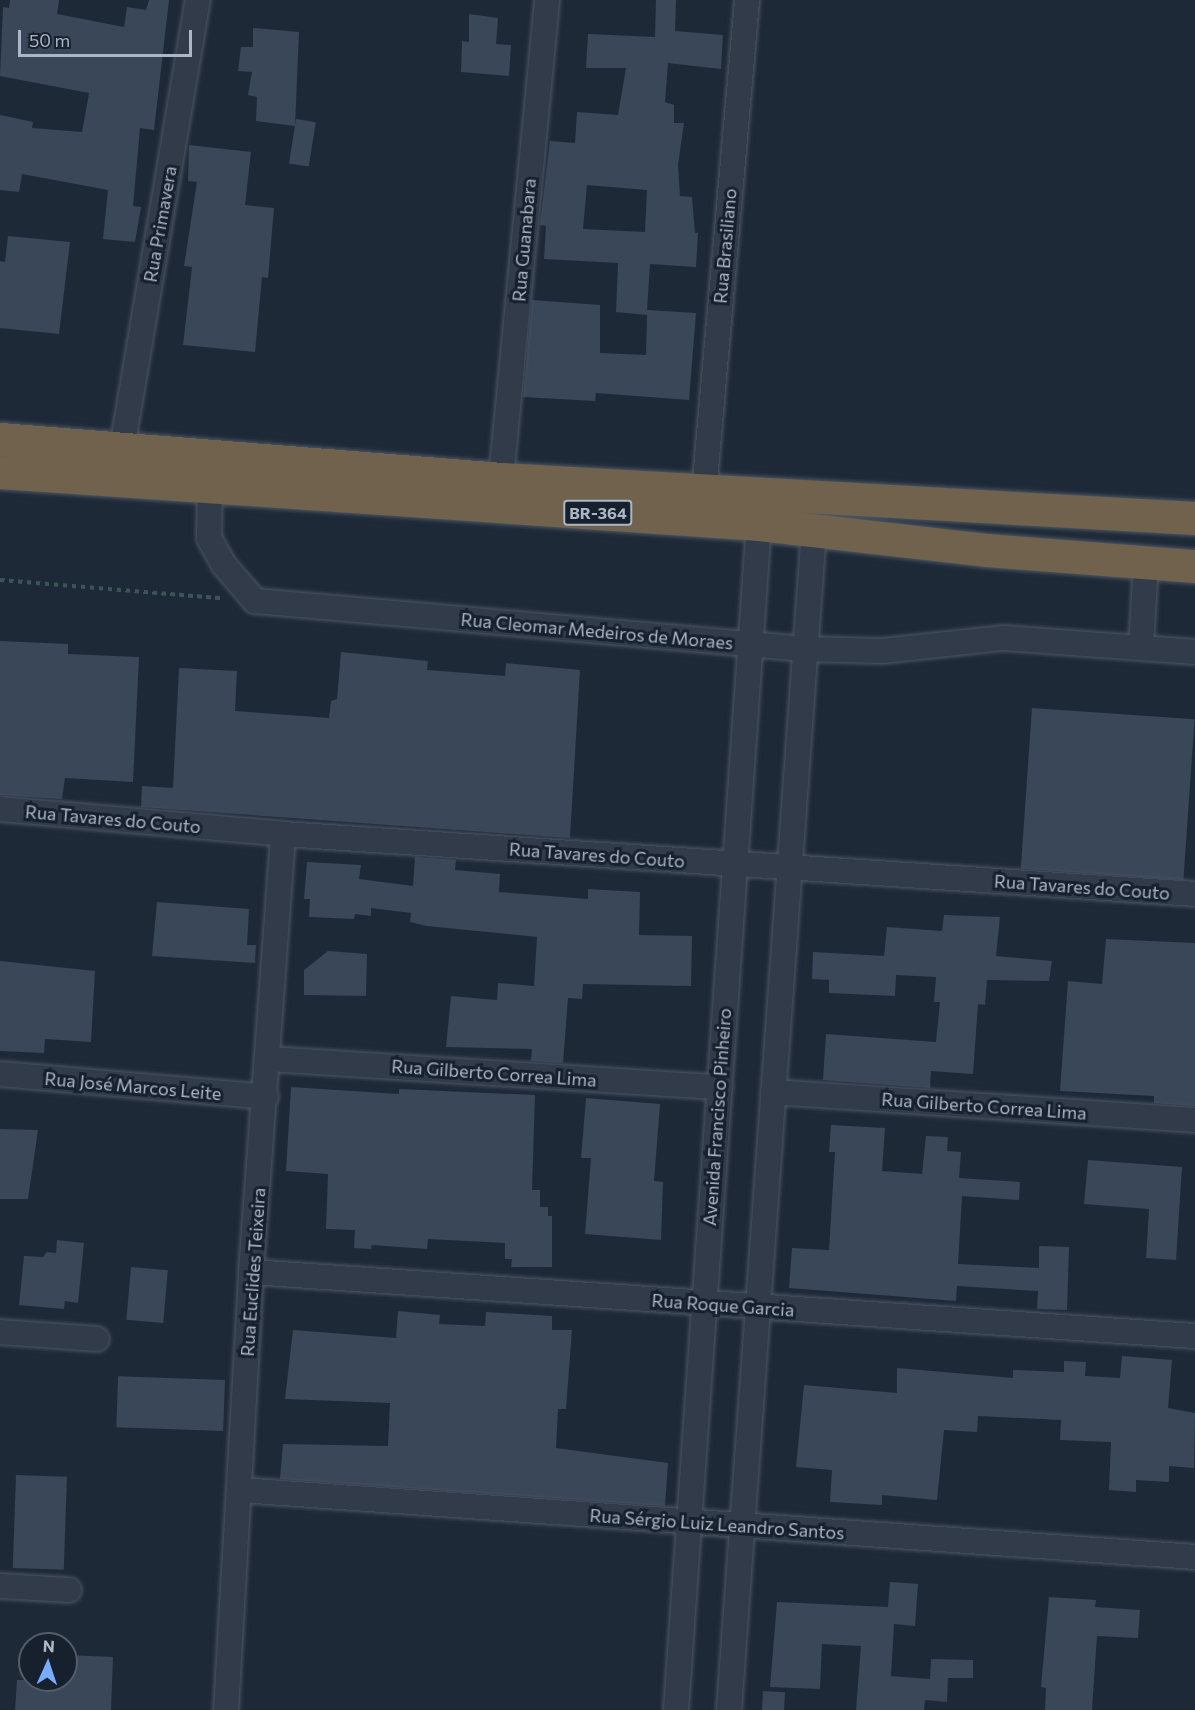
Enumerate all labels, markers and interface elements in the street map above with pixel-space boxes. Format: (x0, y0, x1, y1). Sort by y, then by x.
scale bar (21, 18, 195, 56)
text: 50 m (29, 29, 70, 51)
street label: Rua Primavera (139, 164, 181, 284)
street label: Rua Guanabara (508, 177, 540, 303)
street label: Rua Brasiliano (709, 188, 741, 304)
road number: BR-364 (562, 500, 634, 526)
street label: Rua Cleomar Medeiros de Moraes (460, 608, 734, 654)
street label: Rua Tavares do Couto (24, 801, 202, 837)
street label: Rua Tavares do Couto (508, 838, 686, 872)
street label: Rua Tavares do Couto (993, 870, 1171, 904)
street label: Avenida Francisco Pinheiro (699, 1007, 735, 1227)
street label: Rua Gilberto Correa Lima (391, 1055, 597, 1091)
street label: Rua José Marcos Leite (44, 1068, 222, 1104)
street label: Rua Gilberto Correa Lima (881, 1088, 1087, 1124)
street label: Rua Euclides Teixeira (236, 1187, 270, 1357)
street label: Rua Roque Garcia (651, 1289, 795, 1321)
street label: Rua Sérgio Luiz Leandro Santos (589, 1504, 845, 1544)
north arrow (18, 1632, 78, 1692)
text: N (42, 1636, 55, 1655)

